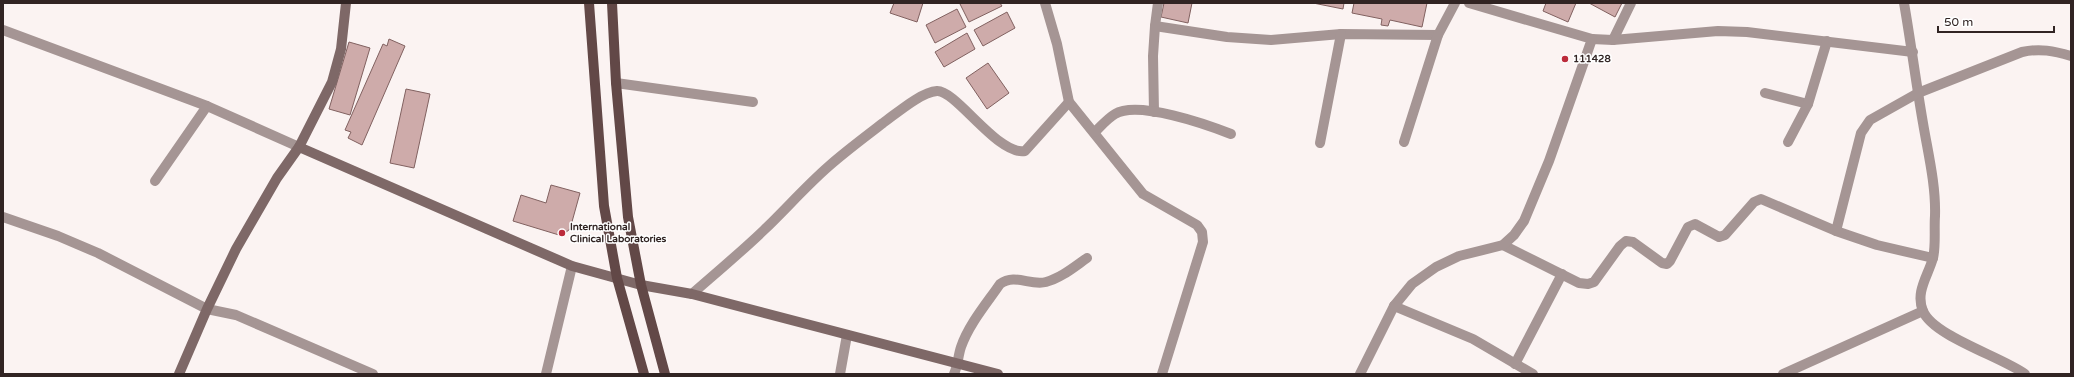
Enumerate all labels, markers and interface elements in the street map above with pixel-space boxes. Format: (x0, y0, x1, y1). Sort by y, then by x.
scale bar (1938, 8, 2054, 34)
text: 50 m (1944, 15, 1973, 29)
place label: 111428 (1573, 53, 1611, 65)
marker: 111428 (1560, 54, 1570, 64)
place label: International Clinical Laboratories (570, 221, 666, 245)
marker: International Clinical Laboratories (557, 228, 567, 238)

